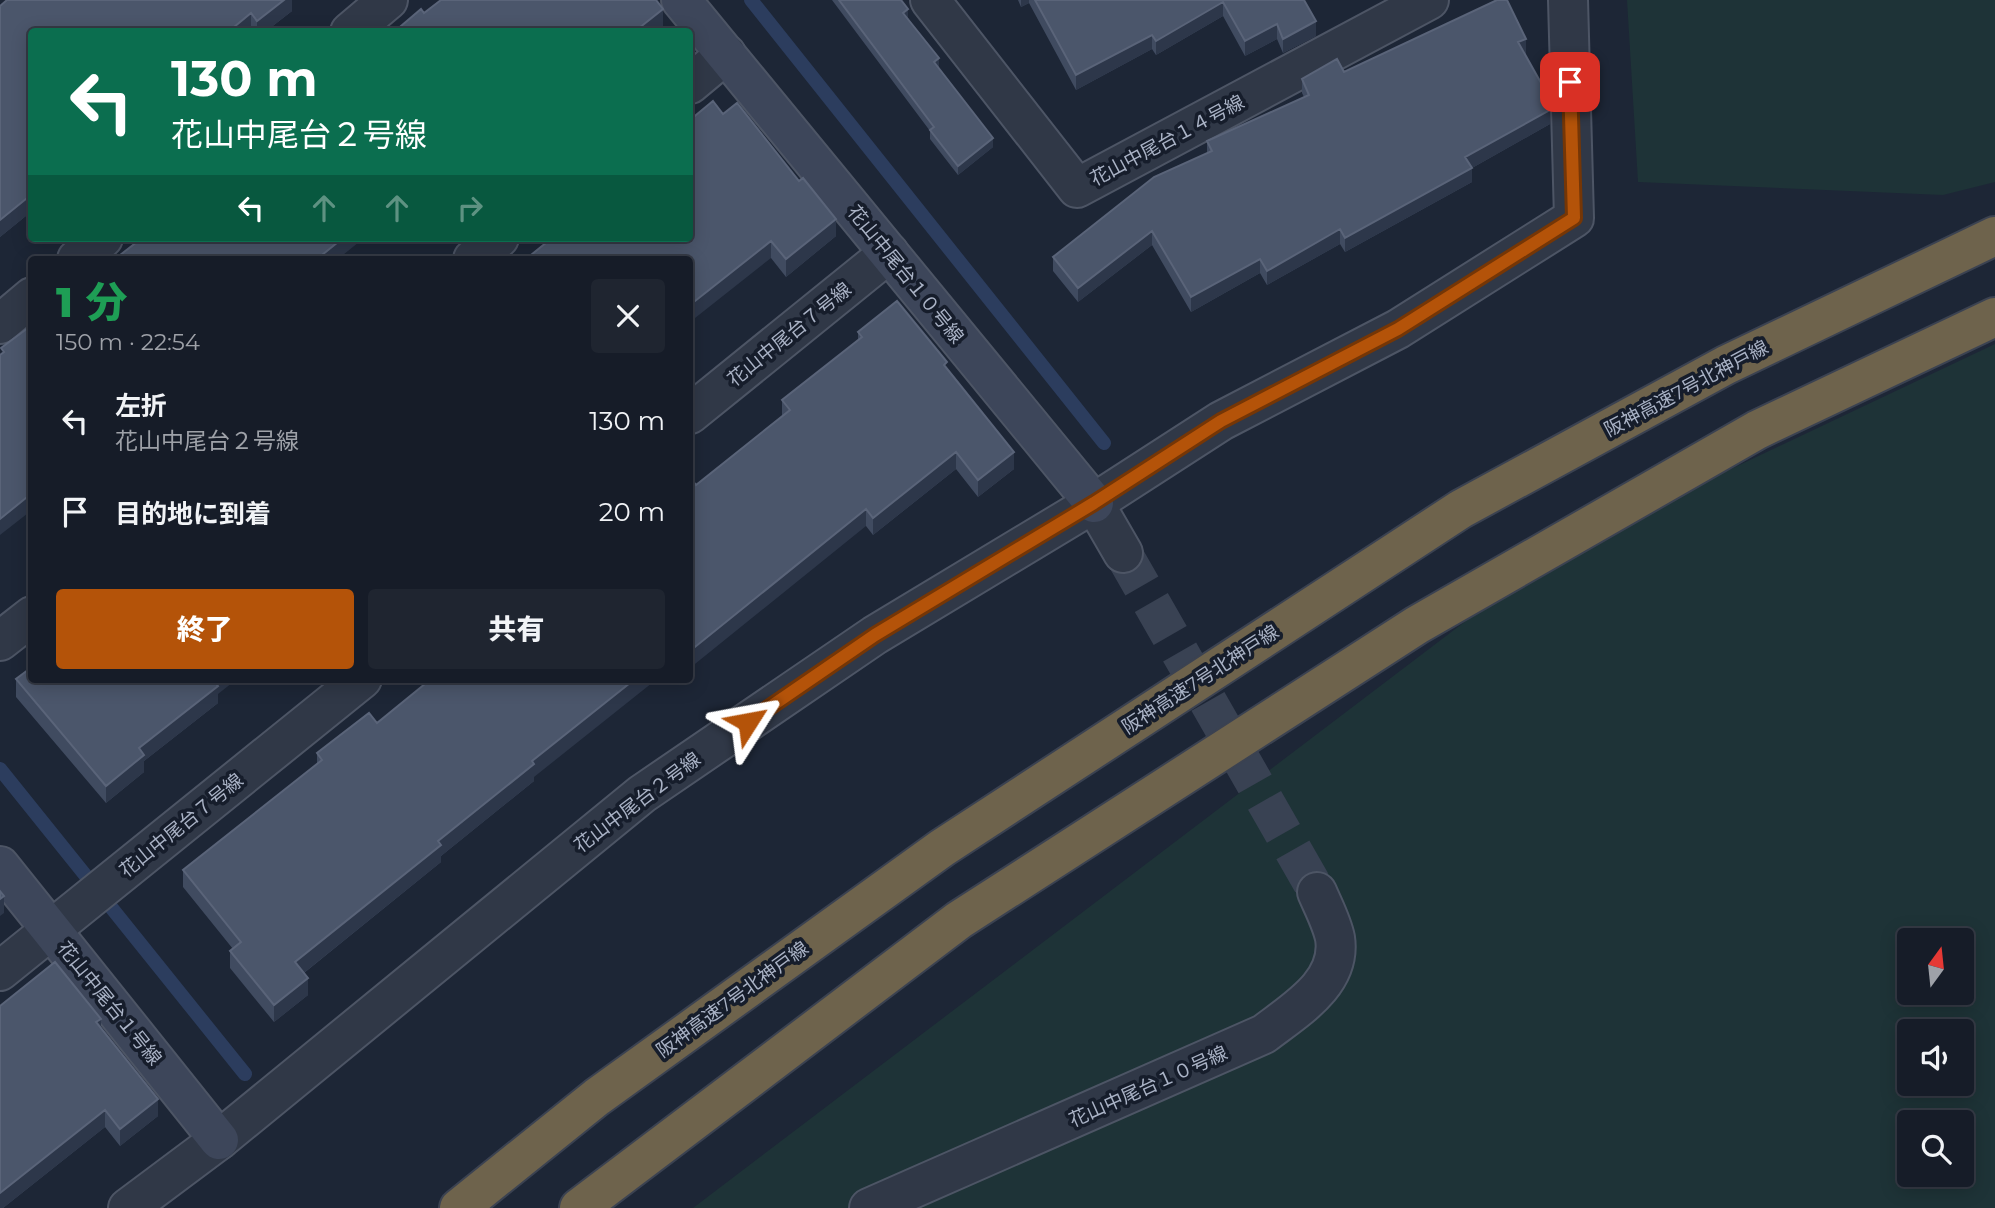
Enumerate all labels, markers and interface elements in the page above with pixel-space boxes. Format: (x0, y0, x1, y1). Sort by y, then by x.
text: 130 m (171, 49, 318, 108)
pin (1540, 52, 1600, 112)
icon: left (56, 56, 147, 147)
icon: arrive (1551, 63, 1589, 101)
street label: 花山中尾台１４号線 (1086, 90, 1248, 191)
text: 花山中尾台２号線 (171, 115, 427, 154)
icon: left (232, 189, 270, 227)
icon: ahead (305, 189, 343, 227)
icon: ahead (378, 189, 416, 227)
icon: right (451, 189, 489, 227)
street label: 花山中尾台１０号線 (843, 201, 968, 348)
text: 1 分 (56, 276, 127, 328)
street label: 花山中尾台７号線 (723, 278, 856, 391)
button: close (591, 279, 665, 353)
text: 150 m · 22:54 (56, 328, 200, 356)
street label: 阪神高速7号北神戸線 (1600, 336, 1772, 441)
text: 左折 (115, 390, 167, 422)
icon: left (56, 402, 94, 440)
text: 130 m (589, 405, 665, 437)
text: 花山中尾台２号線 (115, 427, 299, 455)
icon: arrive (56, 493, 94, 531)
text: 20 m (599, 496, 665, 528)
text: 目的地に到着 (115, 498, 271, 530)
button: 終了 (56, 589, 354, 669)
button: 共有 (368, 589, 665, 669)
street label: 阪神高速7号北神戸線 (1118, 620, 1283, 739)
position arrow (711, 685, 785, 759)
street label: 花山中尾台２号線 (570, 747, 705, 857)
street label: 花山中尾台７号線 (115, 769, 248, 882)
north arrow (1897, 928, 1974, 1004)
map controls (1897, 928, 1974, 1187)
street label: 花山中尾台１号線 (53, 937, 166, 1070)
street label: 阪神高速7号北神戸線 (652, 937, 813, 1062)
button: sound (1897, 1019, 1974, 1096)
street label: 花山中尾台１０号線 (1065, 1041, 1231, 1132)
button: search (1897, 1110, 1974, 1187)

